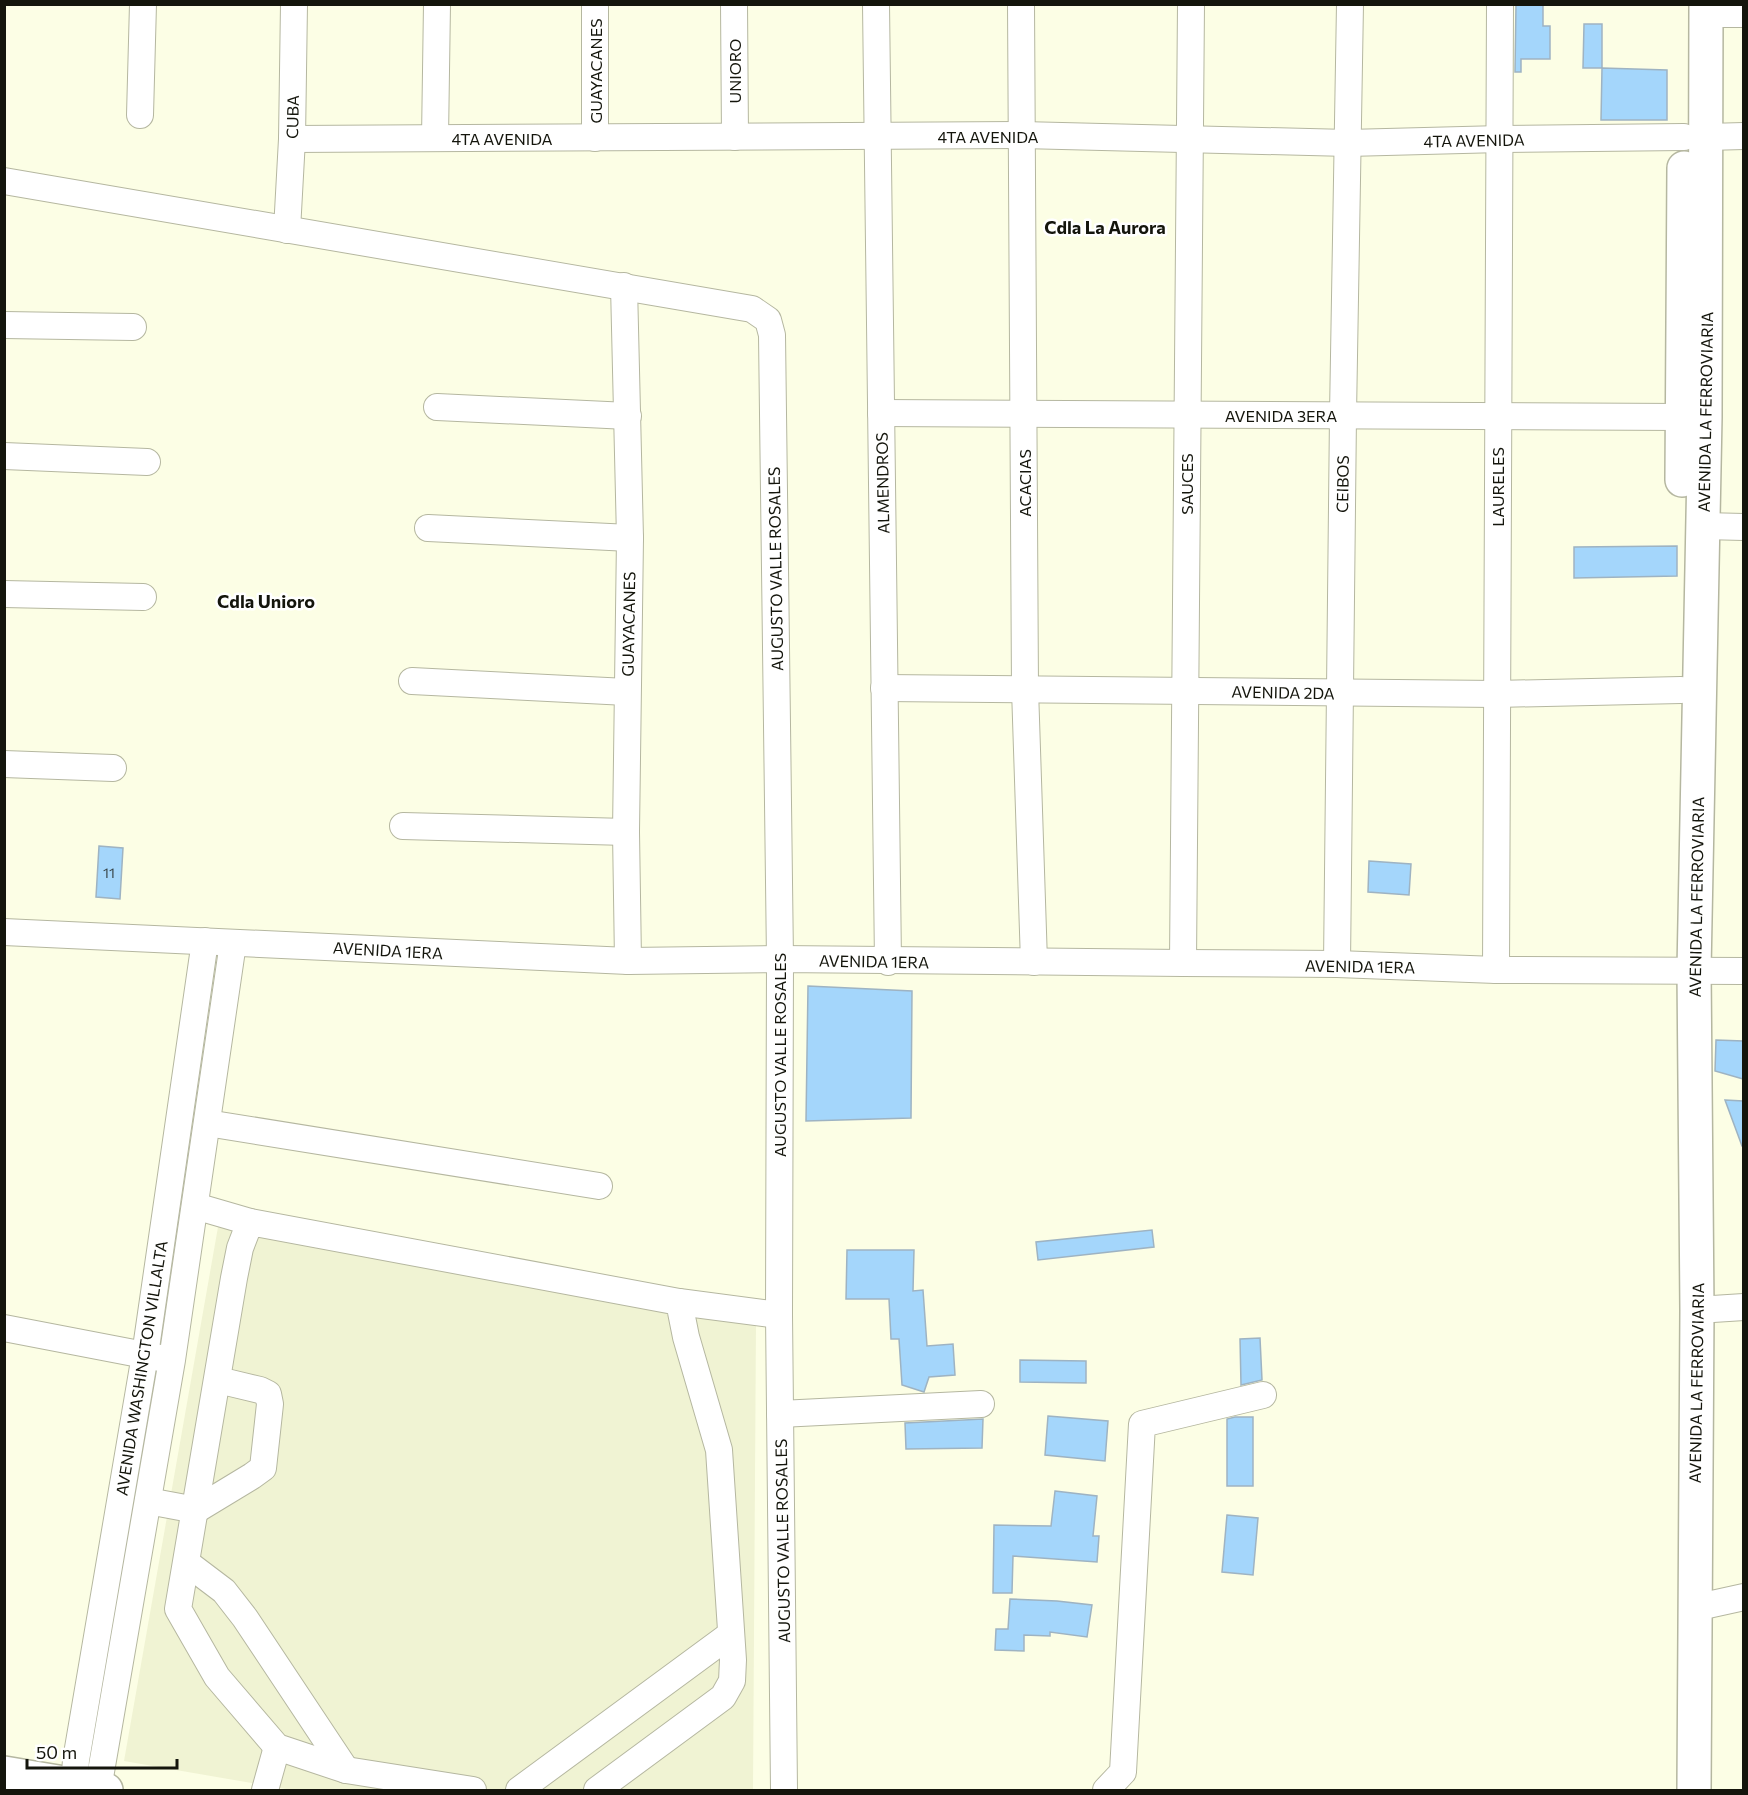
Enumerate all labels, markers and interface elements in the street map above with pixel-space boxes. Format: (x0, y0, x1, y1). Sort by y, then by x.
street label: GUAYACANES (586, 18, 605, 124)
street label: UNIORO (725, 39, 744, 103)
street label: CUBA (282, 95, 302, 139)
street label: 4TA AVENIDA (937, 127, 1039, 146)
street label: 4TA AVENIDA (451, 129, 553, 148)
street label: 4TA AVENIDA (1423, 130, 1525, 150)
district label: Cdla La Aurora (1044, 216, 1166, 238)
street label: AVENIDA LA FERROVIARIA (1694, 311, 1716, 513)
street label: AVENIDA 3ERA (1225, 406, 1337, 425)
street label: ALMENDROS (872, 432, 892, 534)
street label: LAURELES (1488, 447, 1507, 527)
street label: ACACIAS (1015, 449, 1034, 517)
street label: SAUCES (1177, 453, 1196, 515)
street label: CEIBOS (1332, 455, 1352, 513)
street label: AUGUSTO VALLE ROSALES (764, 467, 786, 671)
street label: GUAYACANES (618, 571, 638, 677)
district label: Cdla Unioro (217, 590, 315, 612)
street label: AVENIDA 2DA (1231, 682, 1335, 702)
street label: AVENIDA LA FERROVIARIA (1685, 796, 1707, 998)
house number: 11 (103, 864, 115, 881)
street label: AVENIDA 1ERA (332, 938, 444, 962)
street label: AVENIDA 1ERA (819, 951, 929, 971)
street label: AUGUSTO VALLE ROSALES (770, 953, 789, 1157)
street label: AVENIDA 1ERA (1305, 956, 1415, 976)
street label: AVENIDA WASHINGTON VILLALTA (111, 1239, 171, 1497)
street label: AVENIDA LA FERROVIARIA (1685, 1282, 1707, 1484)
street label: AUGUSTO VALLE ROSALES (771, 1439, 793, 1643)
scale bar (27, 1732, 177, 1770)
text: 50 m (36, 1741, 77, 1763)

